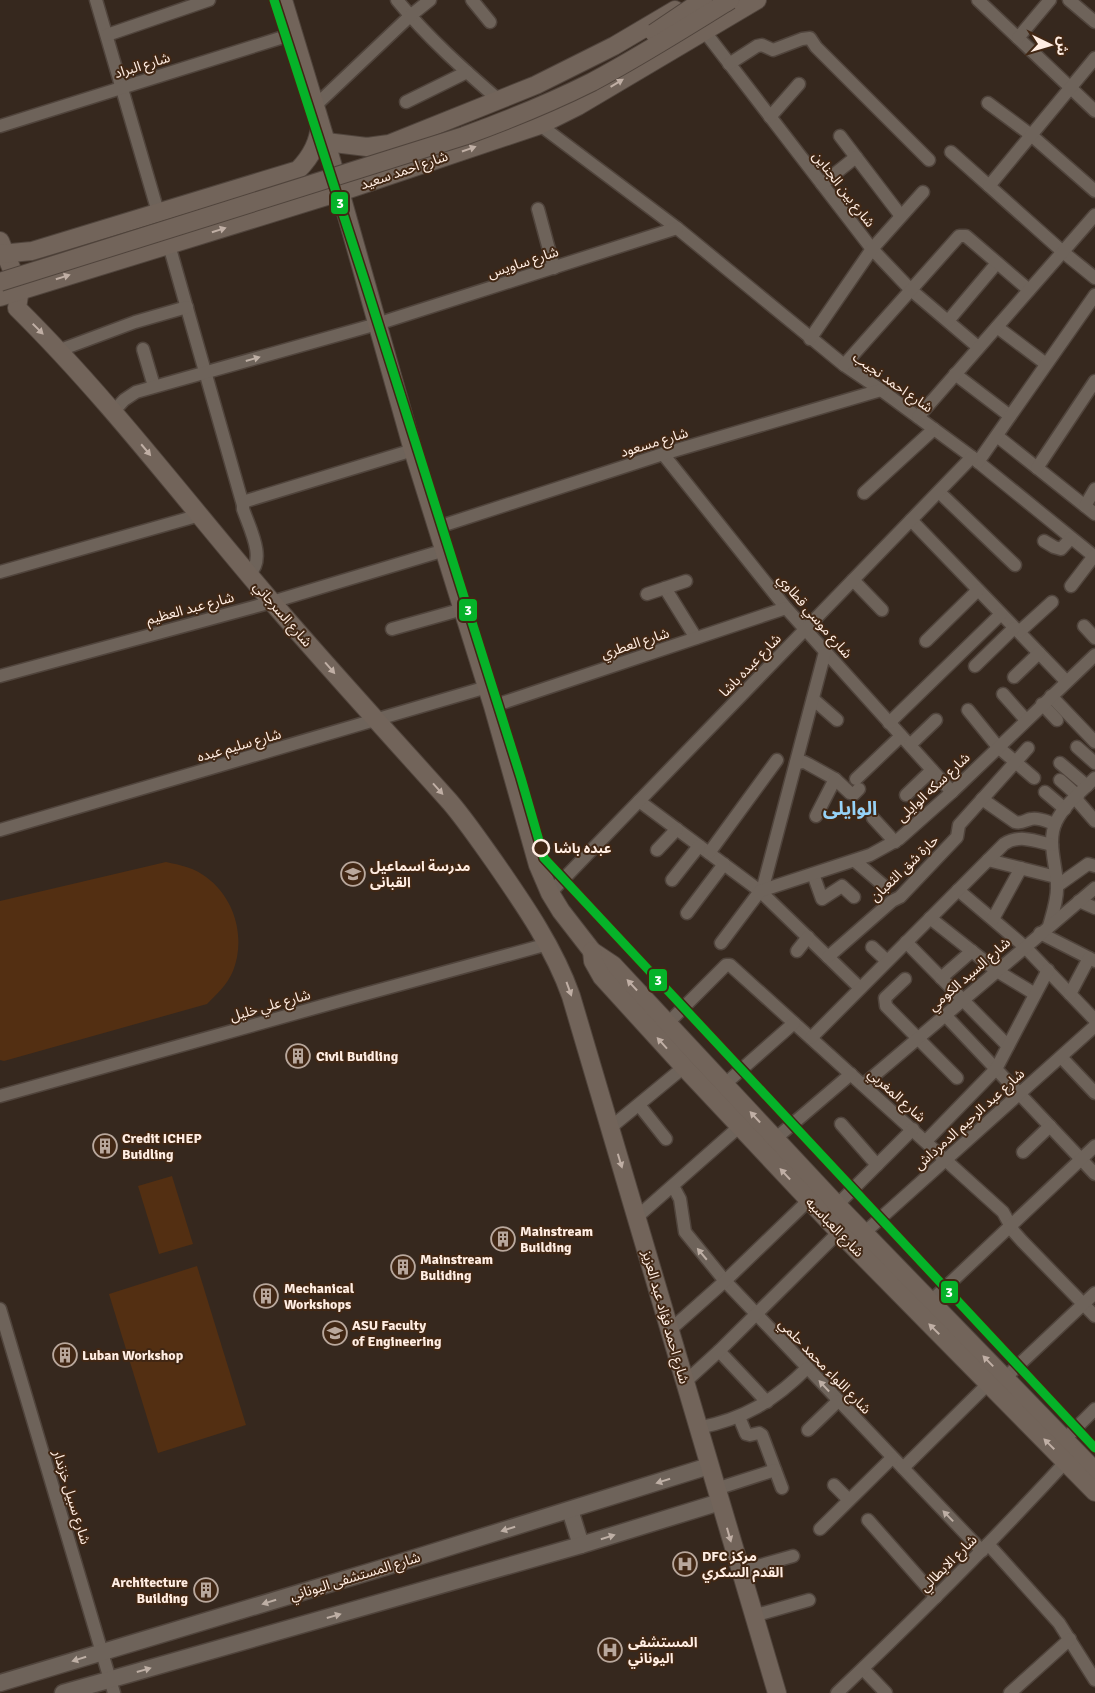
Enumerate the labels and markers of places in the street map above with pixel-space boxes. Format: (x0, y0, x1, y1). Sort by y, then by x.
marker: عبده باشا (532, 839, 550, 857)
place label: عبده باشا (554, 840, 612, 857)
place label: مدرسة اسماعيل القبانى (370, 858, 471, 891)
school or university icon: مدرسة اسماعيل القبانى (340, 861, 366, 887)
building icon: Civil Buidling (285, 1043, 311, 1069)
place label: Civil Buidling (316, 1048, 399, 1065)
place label: Credit ICHEP Buidling (122, 1130, 202, 1163)
building icon: Credit ICHEP Buidling (92, 1133, 118, 1159)
place label: Mainstream Building (520, 1223, 593, 1256)
building icon: Mainstream Building (490, 1226, 516, 1252)
place label: Mainstream Buliding (420, 1251, 493, 1284)
building icon: Mainstream Buliding (390, 1254, 416, 1280)
place label: Mechanical Workshops (284, 1280, 355, 1313)
building icon: Mechanical Workshops (253, 1283, 279, 1309)
place label: ASU Faculty of Engineering (352, 1317, 442, 1350)
school or university icon: ASU Faculty of Engineering (322, 1320, 348, 1346)
building icon: Luban Workshop (52, 1342, 78, 1368)
place label: Luban Workshop (82, 1347, 184, 1364)
place label: DFC مركز القدم السكري (702, 1548, 783, 1583)
hospital icon: DFC مركز القدم السكري (672, 1551, 698, 1577)
place label: Architecture Building (111, 1574, 188, 1607)
building icon: Architecture Building (193, 1577, 219, 1603)
place label: المستشفى اليوناني (628, 1634, 698, 1669)
hospital icon: المستشفى اليوناني (597, 1637, 623, 1663)

